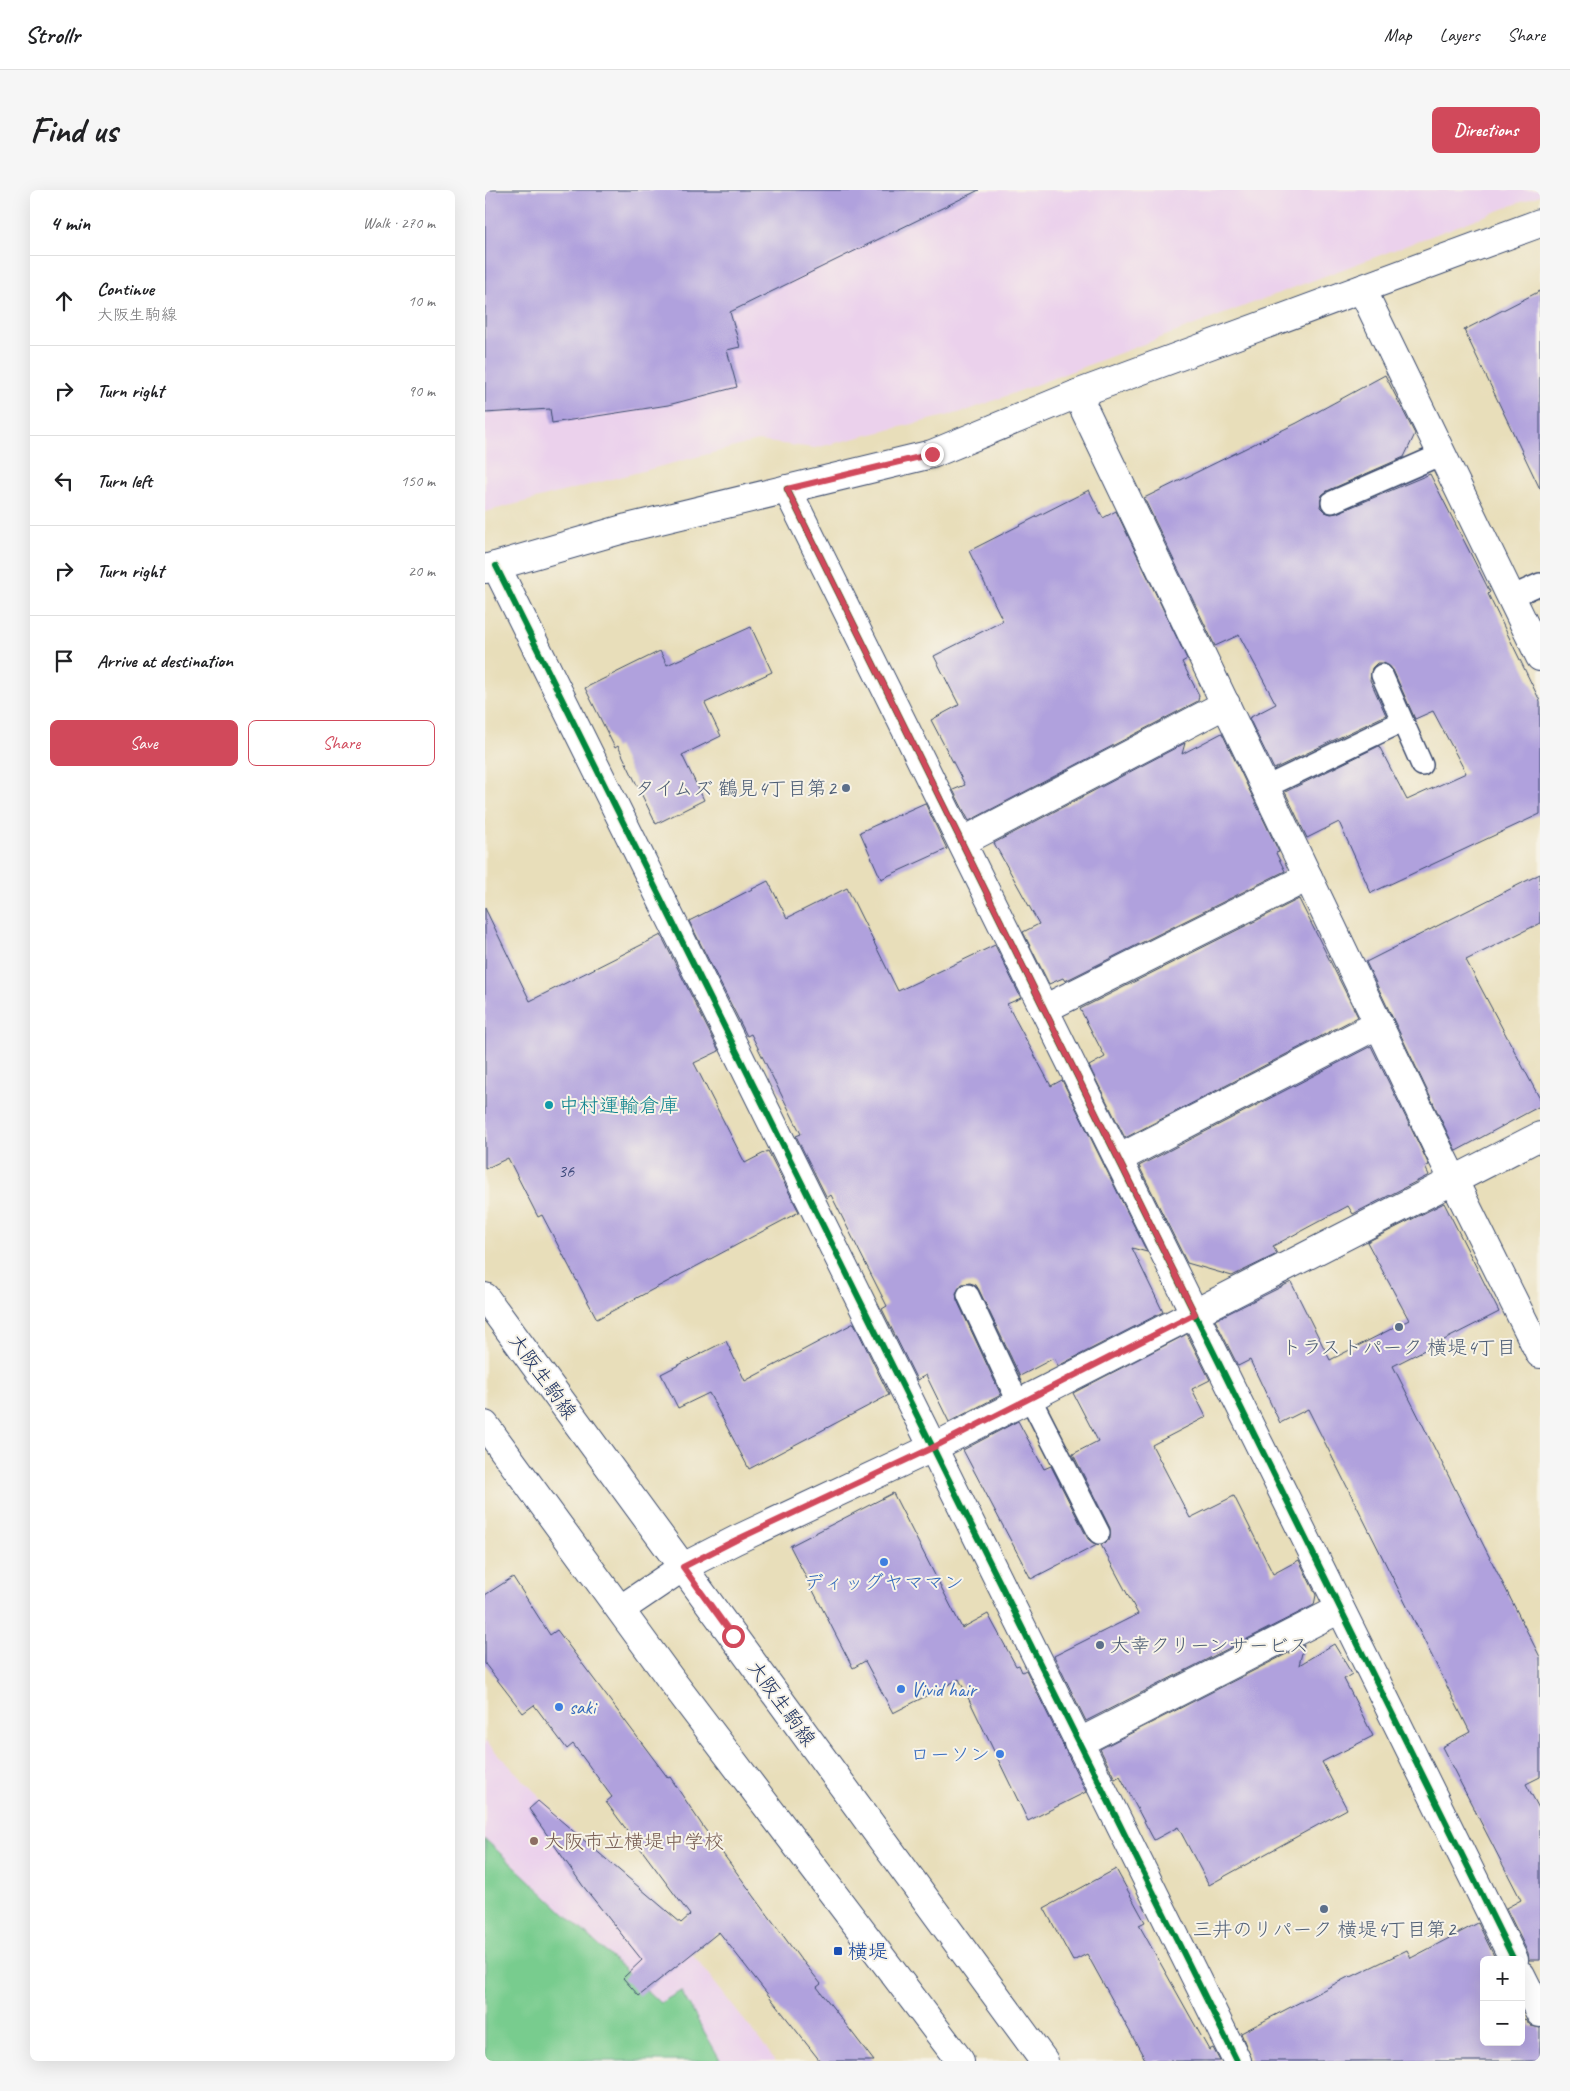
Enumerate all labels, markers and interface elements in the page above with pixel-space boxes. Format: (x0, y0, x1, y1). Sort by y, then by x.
text: Strollr (25, 20, 80, 50)
text: Map (1384, 24, 1412, 46)
text: Layers (1440, 24, 1479, 46)
text: Share (1507, 24, 1545, 46)
button: Directions (1432, 107, 1540, 153)
text: Find us (30, 108, 117, 153)
text: 4 min (50, 210, 90, 236)
text: Walk · 270 m (363, 213, 435, 233)
text: Continue (97, 277, 154, 301)
icon: ahead (50, 287, 78, 315)
text: 10 m (408, 291, 435, 311)
text: 大阪生駒線 (97, 305, 177, 325)
icon: right (50, 377, 78, 405)
text: Turn right (97, 379, 164, 403)
text: 90 m (408, 381, 435, 401)
route end (921, 443, 944, 466)
icon: left (50, 467, 78, 495)
text: Turn left (97, 469, 152, 493)
text: 150 m (401, 471, 435, 491)
icon: right (50, 557, 78, 585)
text: Turn right (97, 559, 164, 583)
text: 20 m (408, 561, 435, 581)
icon: arrive (50, 647, 78, 675)
text: Arrive at destination (97, 649, 233, 673)
button: Save (50, 720, 238, 766)
button: Share (248, 720, 435, 766)
place label: タイムズ 鶴見4丁目第2 (635, 776, 838, 801)
marker: タイムズ 鶴見4丁目第2 (840, 782, 852, 794)
place label: 中村運輸倉庫 (559, 1093, 679, 1118)
marker: 中村運輸倉庫 (543, 1099, 555, 1111)
house number: 36 (558, 1160, 575, 1182)
marker: トラストパーク 横堤4丁目 (1393, 1321, 1405, 1333)
street label: 大阪生駒線 (503, 1328, 582, 1424)
place label: トラストパーク 横堤4丁目 (1282, 1335, 1516, 1360)
marker: ディッグヤママン (878, 1556, 890, 1568)
place label: ディッグヤママン (804, 1570, 964, 1595)
route start (722, 1625, 745, 1648)
place label: 大幸クリーンサービス (1110, 1633, 1309, 1658)
marker: 大幸クリーンサービス (1094, 1639, 1106, 1651)
street label: 大阪生駒線 (742, 1655, 821, 1751)
place label: Vivid hair (911, 1677, 978, 1702)
marker: Vivid hair (895, 1683, 907, 1695)
place label: saki (569, 1695, 598, 1720)
marker: saki (553, 1701, 565, 1713)
place label: ローソン (910, 1742, 990, 1767)
marker: ローソン (994, 1748, 1006, 1760)
place label: 大阪市立横堤中学校 (544, 1829, 724, 1854)
marker: 大阪市立横堤中学校 (528, 1835, 540, 1847)
marker: 三井のリパーク 横堤4丁目第2 (1318, 1903, 1330, 1915)
place label: 三井のリパーク 横堤4丁目第2 (1193, 1917, 1457, 1942)
place label: 横堤 (848, 1939, 888, 1964)
marker: 横堤 (832, 1945, 844, 1957)
map controls (1480, 1956, 1525, 2046)
button: + (1480, 1956, 1525, 2001)
button: − (1480, 2001, 1525, 2046)

